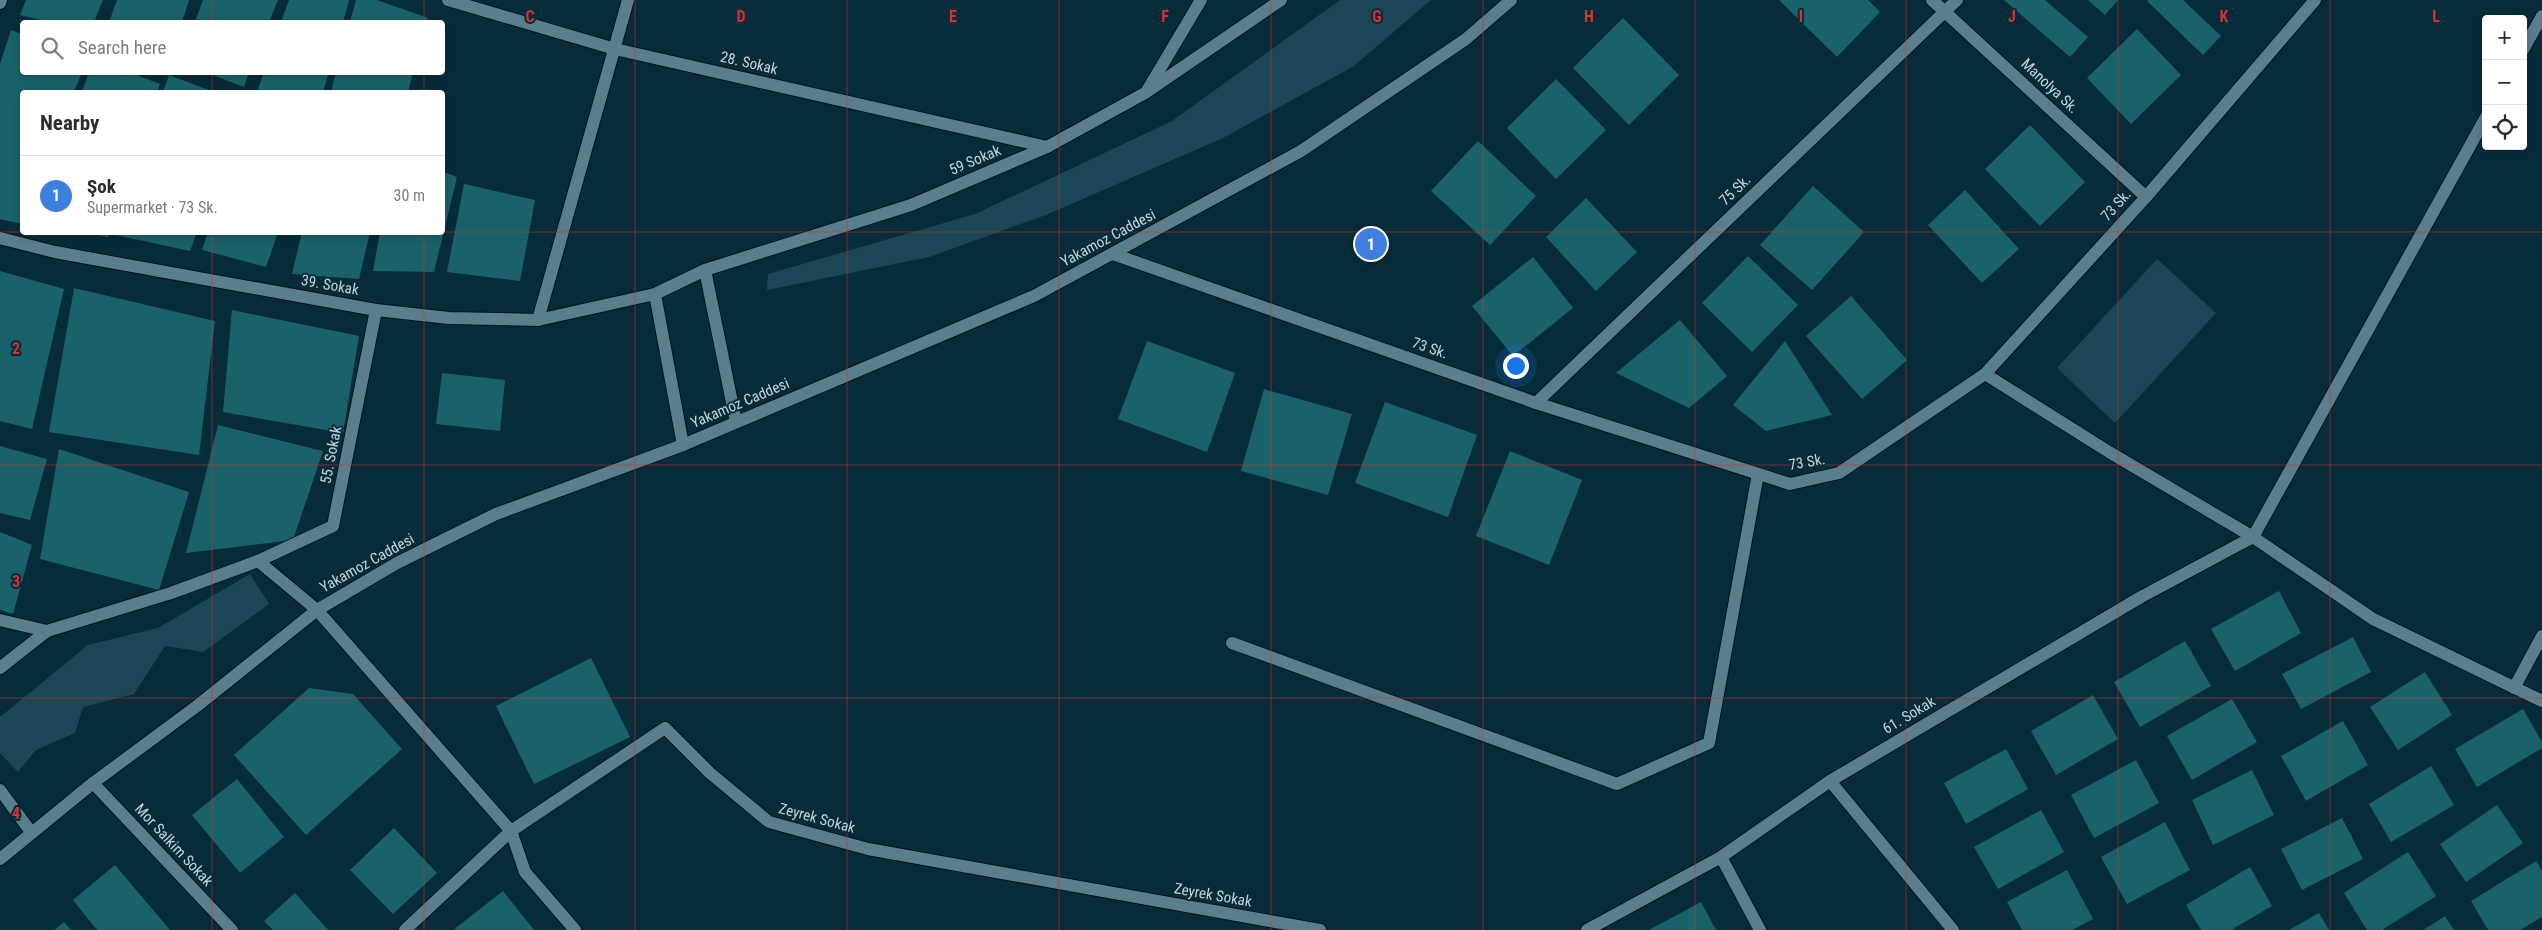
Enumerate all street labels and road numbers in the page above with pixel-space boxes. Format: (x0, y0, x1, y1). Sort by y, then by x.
street label: 28. Sokak (719, 48, 780, 78)
street label: Manolya Sk. (2018, 55, 2082, 117)
street label: 59 Sokak (947, 141, 1004, 179)
street label: 75 Sk. (1716, 171, 1754, 209)
street label: 73 Sk. (2097, 185, 2135, 225)
street label: Yakamoz Caddesi (1057, 205, 1159, 271)
street label: 39. Sokak (300, 271, 360, 299)
street label: 73 Sk. (1410, 334, 1450, 362)
street label: Yakamoz Caddesi (688, 374, 792, 432)
street label: 55. Sokak (317, 424, 345, 485)
street label: 73 Sk. (1787, 450, 1827, 474)
street label: Yakamoz Caddesi (317, 530, 417, 596)
street label: 61. Sokak (1879, 692, 1939, 738)
street label: Zeyrek Sokak (777, 799, 857, 837)
street label: Mor Salkim Sokak (131, 800, 217, 890)
street label: Zeyrek Sokak (1173, 879, 1253, 911)

